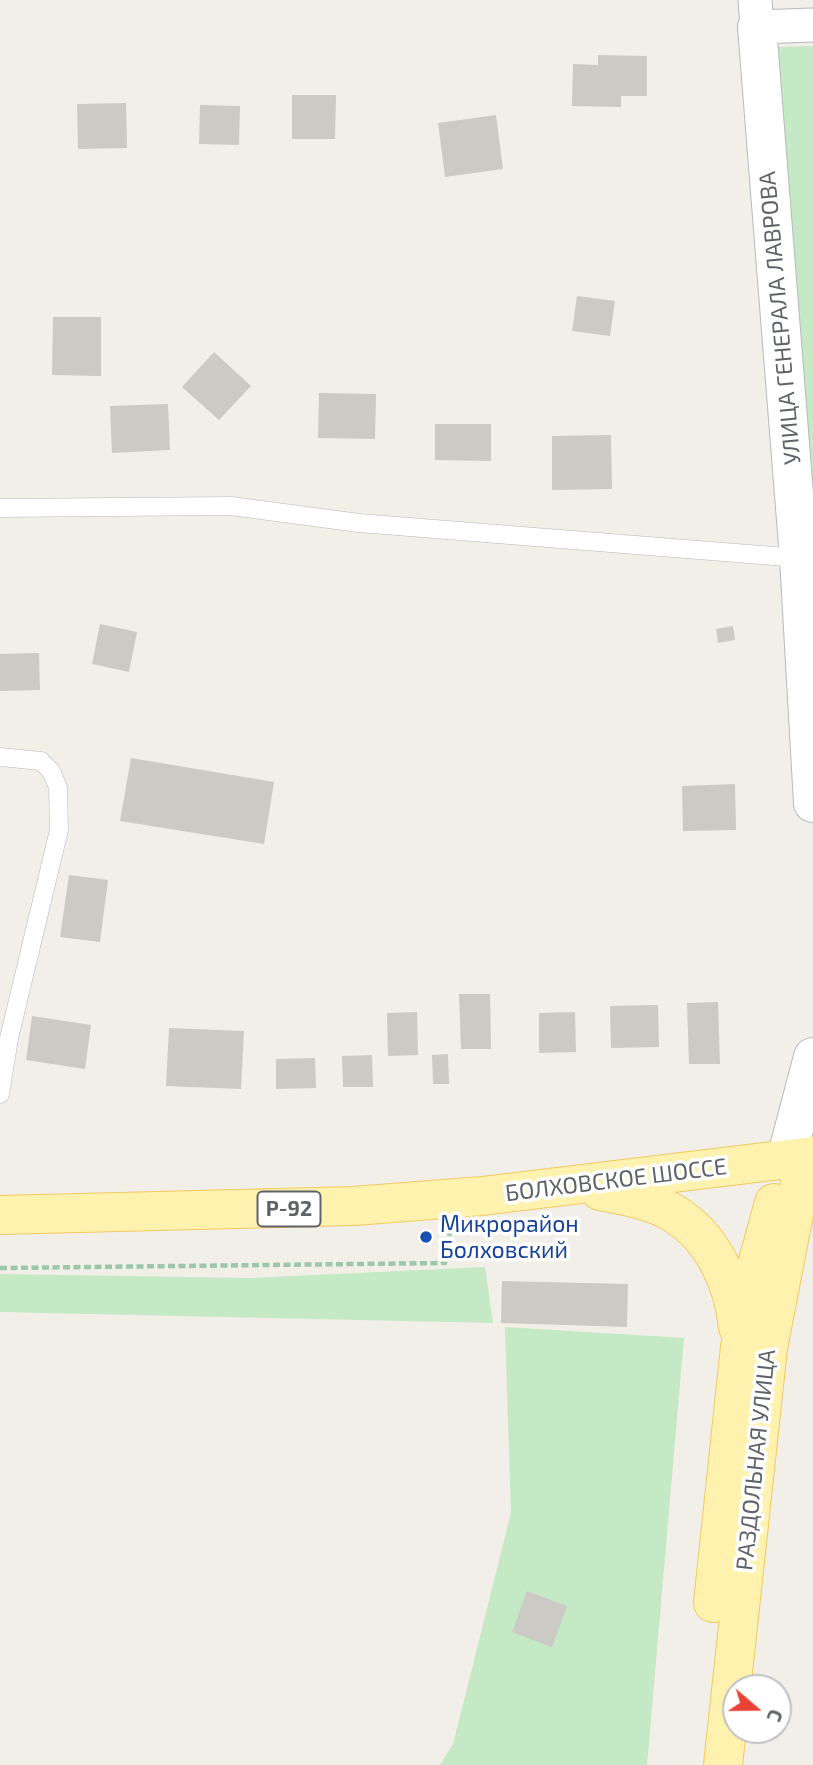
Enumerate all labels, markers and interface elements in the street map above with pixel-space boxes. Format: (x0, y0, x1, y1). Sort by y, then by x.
street label: УЛИЦА ГЕНЕРАЛА ЛАВРОВА (753, 170, 807, 466)
street label: БОЛХОВСКОЕ ШОССЕ (504, 1153, 728, 1207)
road number: Р-92 (258, 1192, 320, 1226)
place label: Микрорайон Болховский (440, 1210, 579, 1264)
marker: Микрорайон Болховский (418, 1229, 434, 1245)
street label: РАЗДОЛЬНАЯ УЛИЦА (731, 1348, 781, 1572)
north arrow (722, 1674, 792, 1744)
text: С (763, 1706, 788, 1725)

